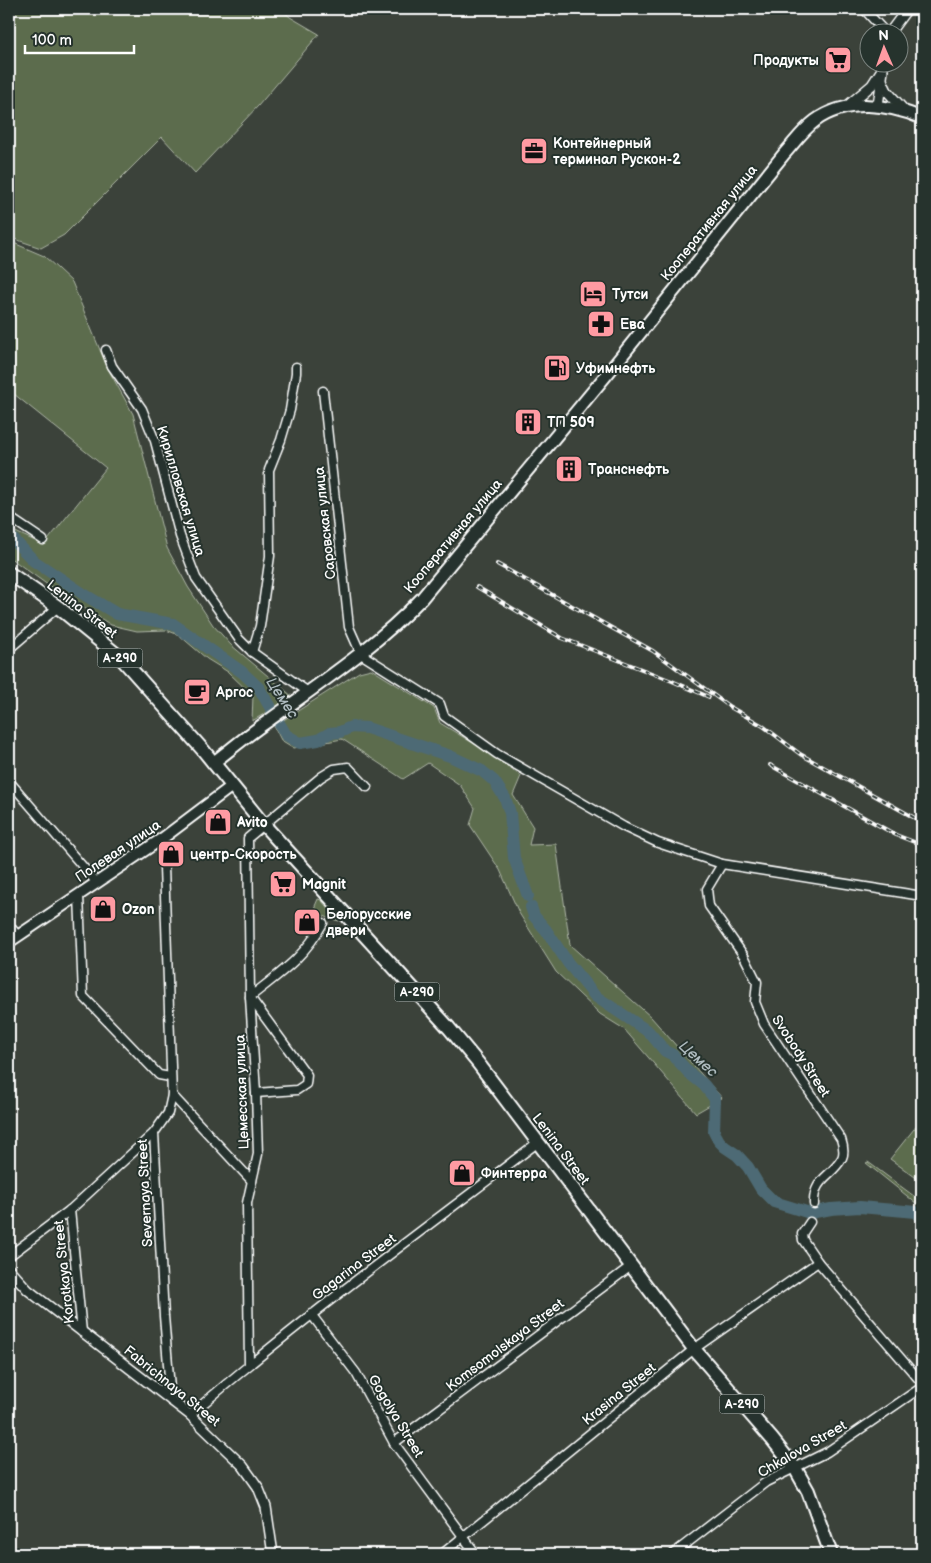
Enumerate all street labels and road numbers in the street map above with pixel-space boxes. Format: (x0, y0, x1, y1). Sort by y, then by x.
street label: Кооперативная улица (657, 161, 761, 284)
street label: Кирилловская улица (153, 424, 209, 559)
street label: Саровская улица (311, 465, 339, 580)
street label: Кооперативная улица (400, 475, 506, 597)
street label: Lenina Street (43, 576, 121, 642)
road number: А-290 (98, 648, 142, 668)
street label: Полевая улица (72, 816, 165, 886)
road number: А-290 (394, 982, 440, 1002)
street label: Svobody Street (768, 1012, 834, 1101)
street label: Цемесская улица (231, 1033, 253, 1150)
street label: Lenina Street (529, 1110, 594, 1189)
street label: Severnaya Street (134, 1138, 156, 1248)
street label: Korotkaya Street (50, 1219, 78, 1325)
street label: Gagarina Street (309, 1230, 400, 1304)
street label: Komsomolskaya Street (443, 1295, 568, 1395)
street label: Fabrichnaya Street (120, 1342, 224, 1430)
street label: Krasina Street (579, 1359, 660, 1429)
street label: Gogolya Street (365, 1372, 428, 1461)
road number: А-290 (720, 1395, 764, 1414)
street label: Chkalova Street (755, 1416, 850, 1481)

